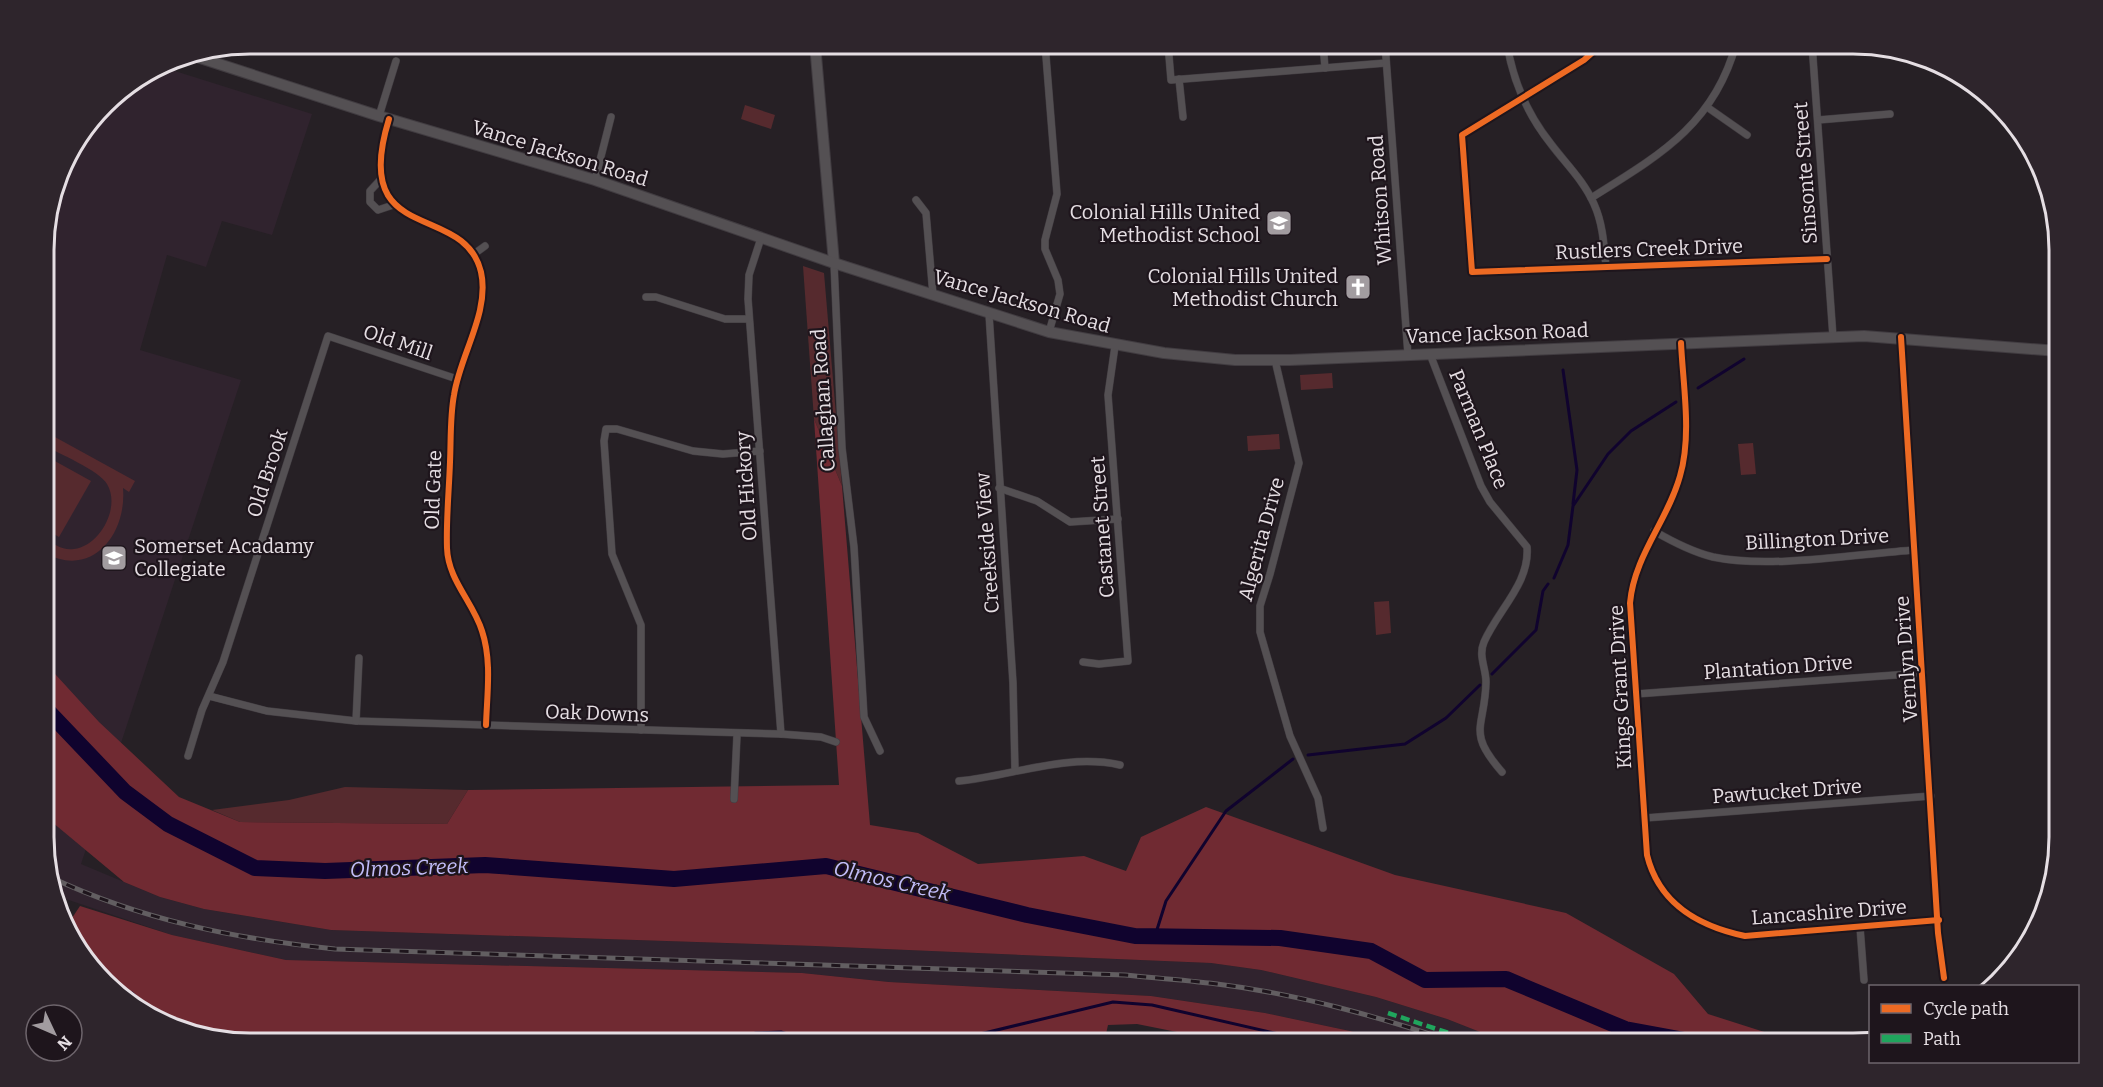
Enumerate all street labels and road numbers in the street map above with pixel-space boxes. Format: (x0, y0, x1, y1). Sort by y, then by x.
street label: Sinsonte Street (1788, 101, 1822, 245)
street label: Vance Jackson Road (469, 115, 651, 191)
street label: Whitson Road (1363, 134, 1397, 266)
street label: Rustlers Creek Drive (1555, 234, 1743, 264)
street label: Vance Jackson Road (931, 264, 1113, 338)
street label: Vance Jackson Road (1405, 318, 1589, 348)
street label: Old Mill (360, 319, 436, 365)
street label: Callaghan Road (806, 327, 840, 472)
street label: Parman Place (1444, 366, 1514, 492)
street label: Old Brook (241, 425, 293, 520)
street label: Old Hickory (730, 430, 762, 542)
street label: Old Gate (420, 450, 446, 530)
street label: Castanet Street (1085, 455, 1119, 599)
street label: Creekside View (970, 471, 1004, 614)
street label: Algerita Drive (1233, 474, 1289, 604)
street label: Billington Drive (1744, 523, 1890, 555)
street label: Vernlyn Drive (1890, 595, 1922, 723)
street label: Kings Grant Drive (1604, 604, 1636, 770)
street label: Plantation Drive (1703, 650, 1853, 684)
street label: Oak Downs (545, 699, 649, 727)
street label: Pawtucket Drive (1711, 774, 1863, 808)
street label: Lancashire Drive (1750, 895, 1908, 929)

